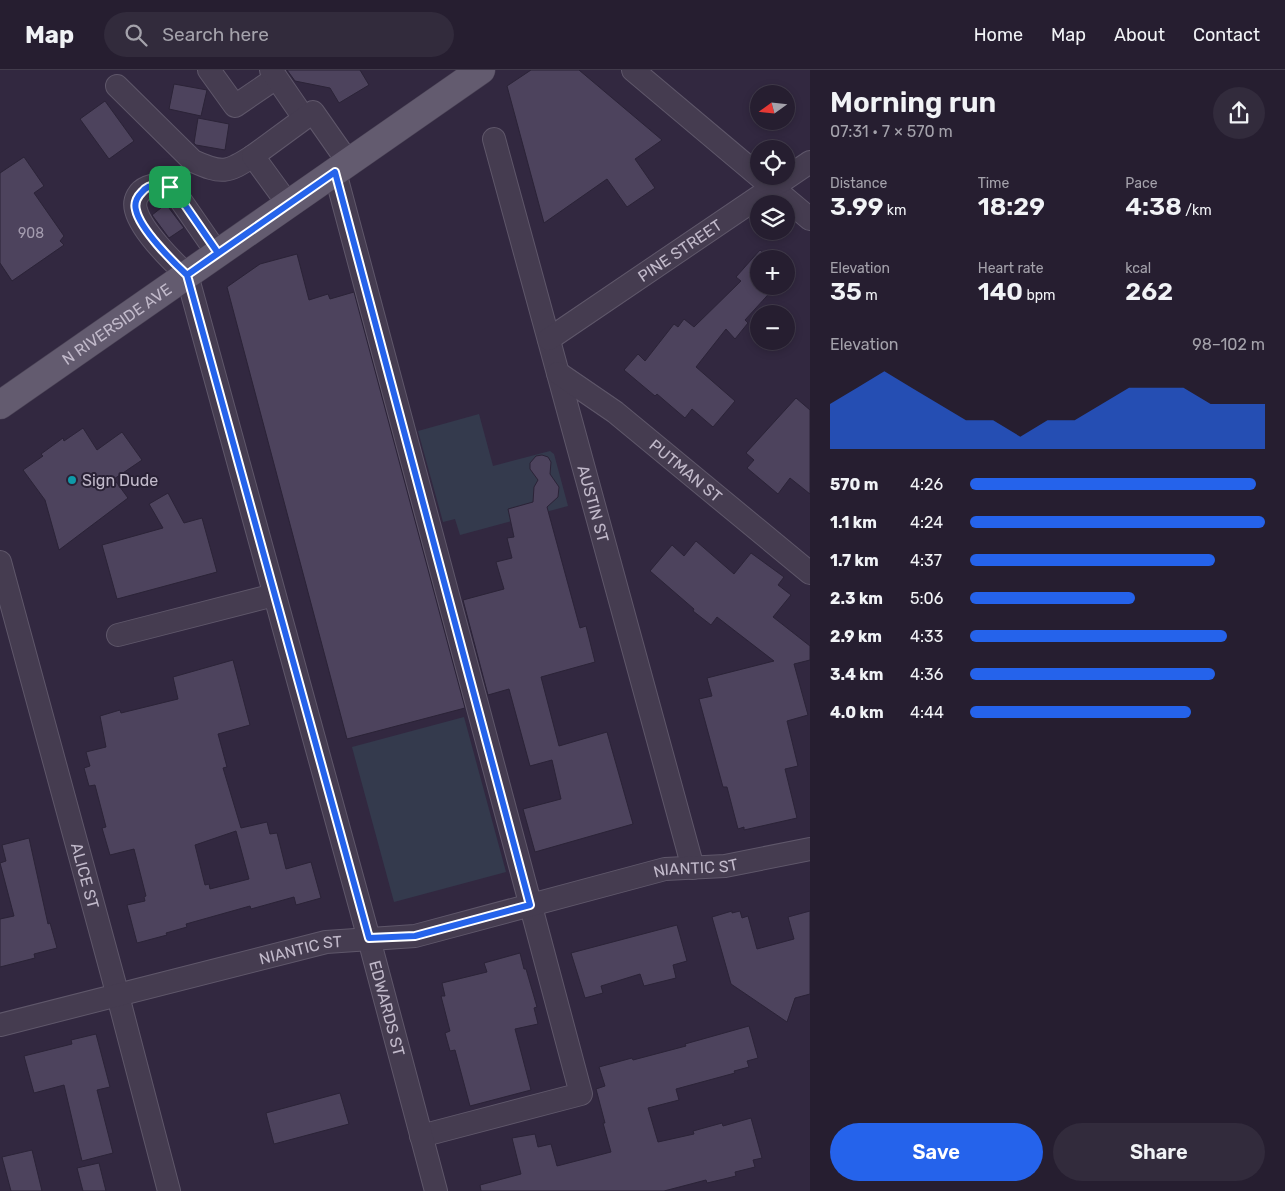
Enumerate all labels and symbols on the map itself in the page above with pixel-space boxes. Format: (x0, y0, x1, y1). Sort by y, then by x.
north arrow (750, 85, 795, 130)
pin (149, 166, 191, 208)
street label: PINE STREET (634, 215, 726, 286)
house number: 908 (18, 225, 44, 242)
street label: N RIVERSIDE AVE (58, 280, 175, 369)
street label: PUTMAN ST (645, 435, 726, 506)
street label: AUSTIN ST (573, 463, 613, 545)
place label: Sign Dude (82, 471, 158, 490)
marker: Sign Dude (66, 474, 78, 486)
street label: ALICE ST (67, 841, 103, 911)
street label: NIANTIC ST (651, 855, 740, 882)
street label: NIANTIC ST (257, 932, 343, 969)
street label: EDWARDS ST (365, 958, 409, 1058)

